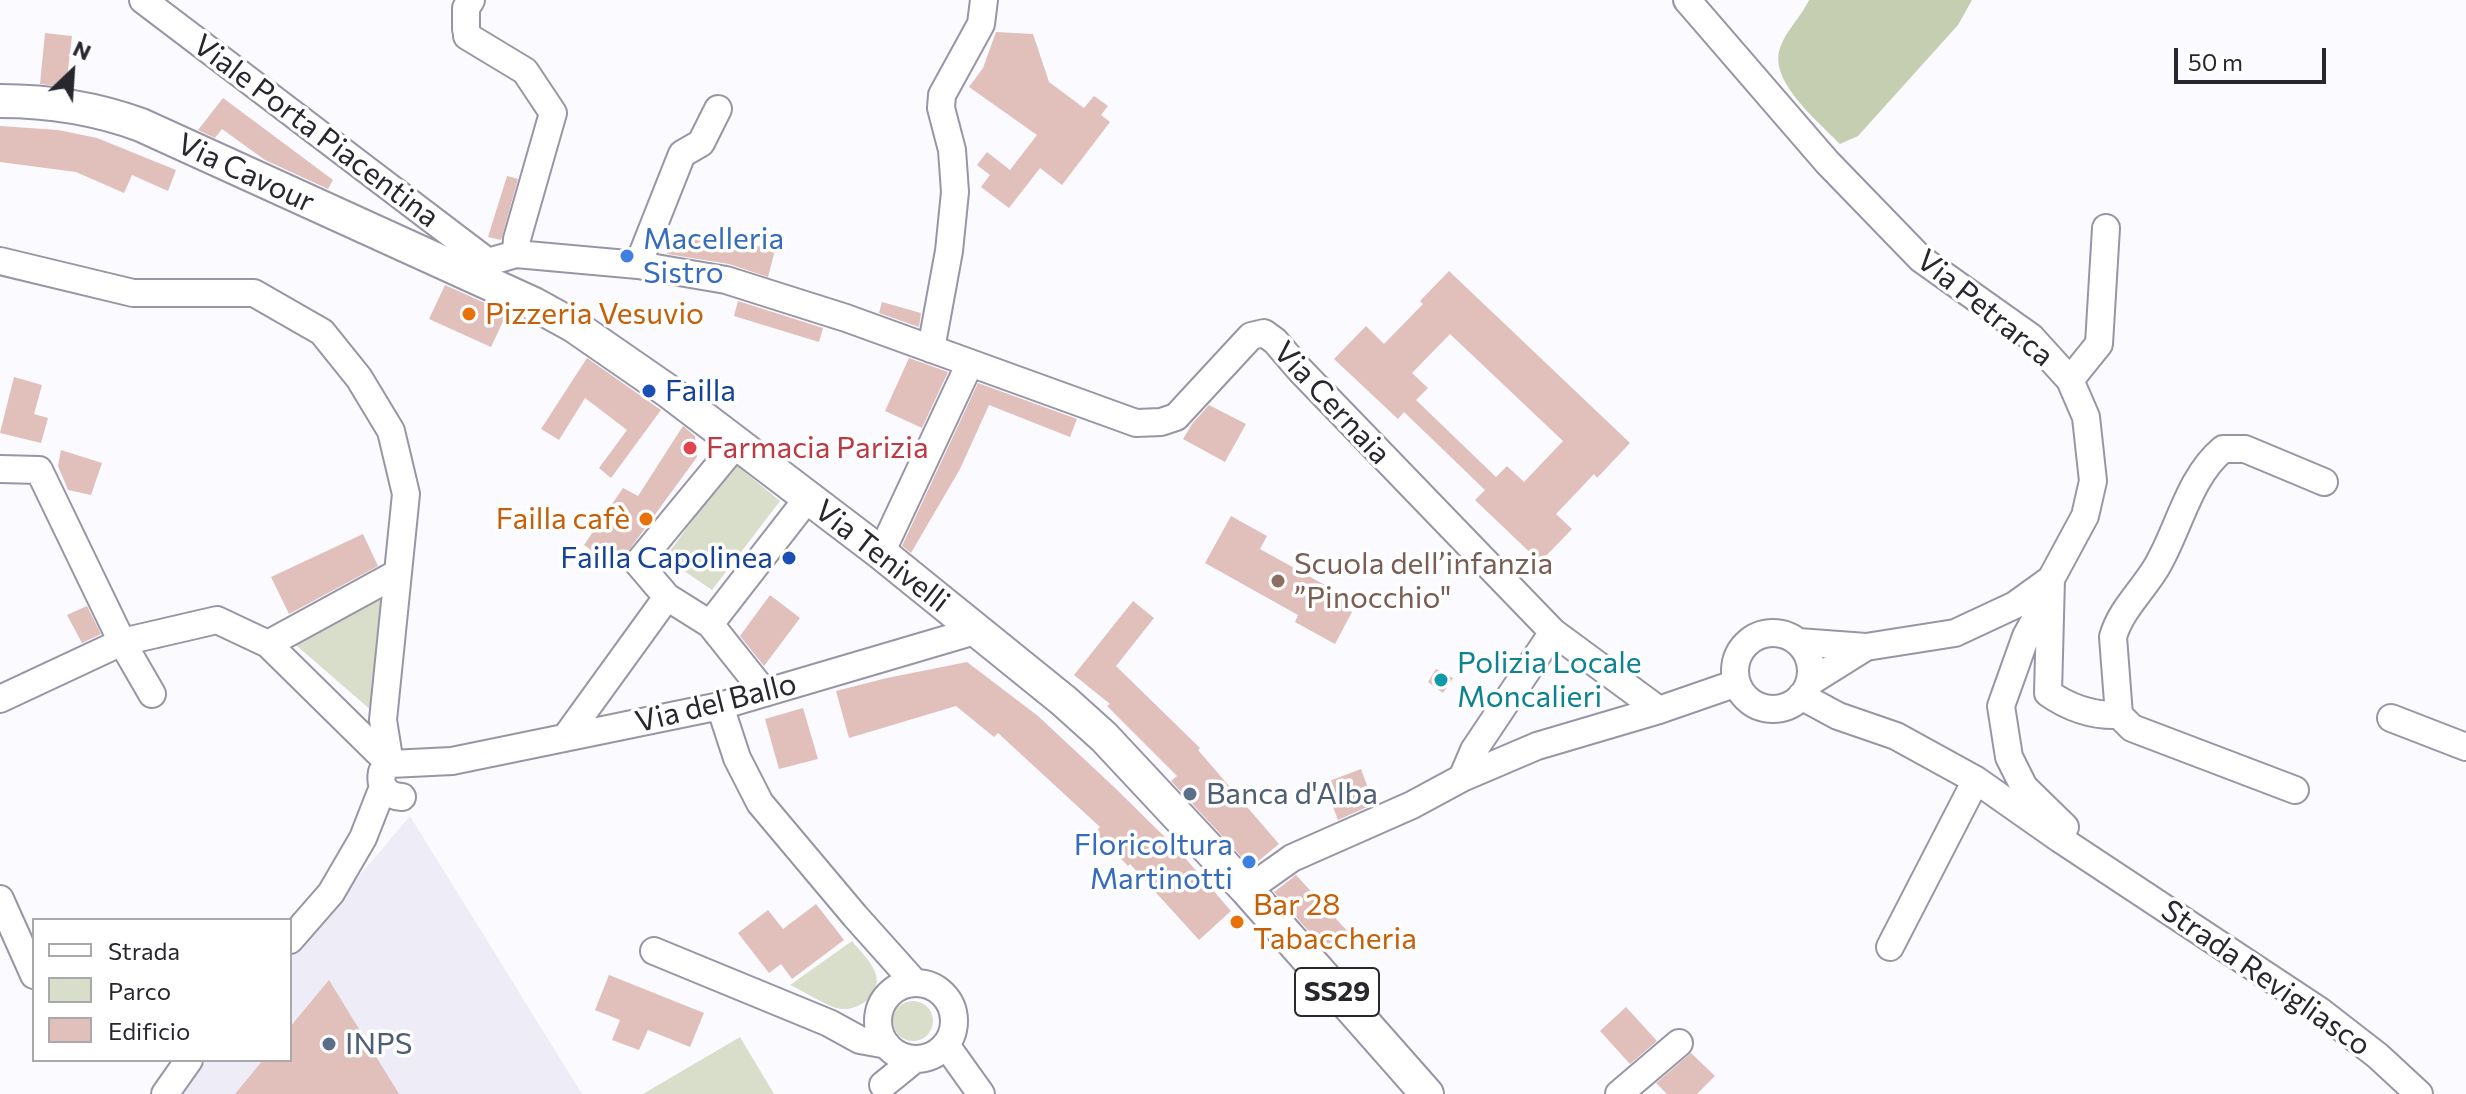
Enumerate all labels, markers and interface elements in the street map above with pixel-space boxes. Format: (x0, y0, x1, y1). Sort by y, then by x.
street label: Viale Porta Piacentina (186, 27, 446, 235)
north arrow (32, 32, 112, 112)
scale bar (2178, 32, 2330, 82)
text: N (69, 34, 96, 66)
text: 50 m (2188, 47, 2243, 76)
street label: Via Cavour (172, 126, 320, 220)
place label: Macelleria Sistro (643, 221, 784, 292)
street label: Via Petrarca (1909, 242, 2061, 374)
marker: Macelleria Sistro (618, 247, 636, 265)
place label: Pizzeria Vesuvio (485, 296, 704, 332)
marker: Pizzeria Vesuvio (460, 305, 478, 323)
street label: Via Cernaia (1266, 334, 1398, 472)
place label: Failla (665, 373, 736, 409)
marker: Failla (640, 382, 658, 400)
place label: Farmacia Parizia (706, 430, 929, 466)
marker: Farmacia Parizia (681, 439, 699, 457)
street label: Via Tenivelli (807, 492, 957, 620)
place label: Failla cafè (496, 501, 630, 537)
marker: Failla cafè (637, 510, 655, 528)
place label: Failla Capolinea (560, 540, 773, 576)
place label: Scuola dell’infanzia ”Pinocchio" (1294, 546, 1553, 616)
marker: Failla Capolinea (780, 549, 798, 567)
marker: Scuola dell’infanzia ”Pinocchio" (1269, 572, 1287, 590)
place label: Polizia Locale Moncalieri (1457, 645, 1642, 716)
street label: Via del Ballo (632, 666, 800, 740)
marker: Polizia Locale Moncalieri (1432, 671, 1450, 689)
place label: Banca d'Alba (1206, 776, 1378, 812)
marker: Banca d'Alba (1181, 785, 1199, 803)
place label: Floricoltura Martinotti (1074, 827, 1233, 898)
marker: Floricoltura Martinotti (1240, 853, 1258, 871)
place label: Bar 28 Tabaccheria (1253, 887, 1417, 958)
street label: Strada Revigliasco (2154, 892, 2378, 1064)
marker: Bar 28 Tabaccheria (1228, 913, 1246, 931)
legend (32, 918, 292, 1062)
text: Strada (108, 936, 180, 965)
road number: SS29 (1295, 968, 1379, 1016)
text: Parco (108, 976, 171, 1005)
text: Edificio (108, 1016, 190, 1045)
place label: INPS (345, 1026, 412, 1062)
marker: INPS (320, 1035, 338, 1053)

